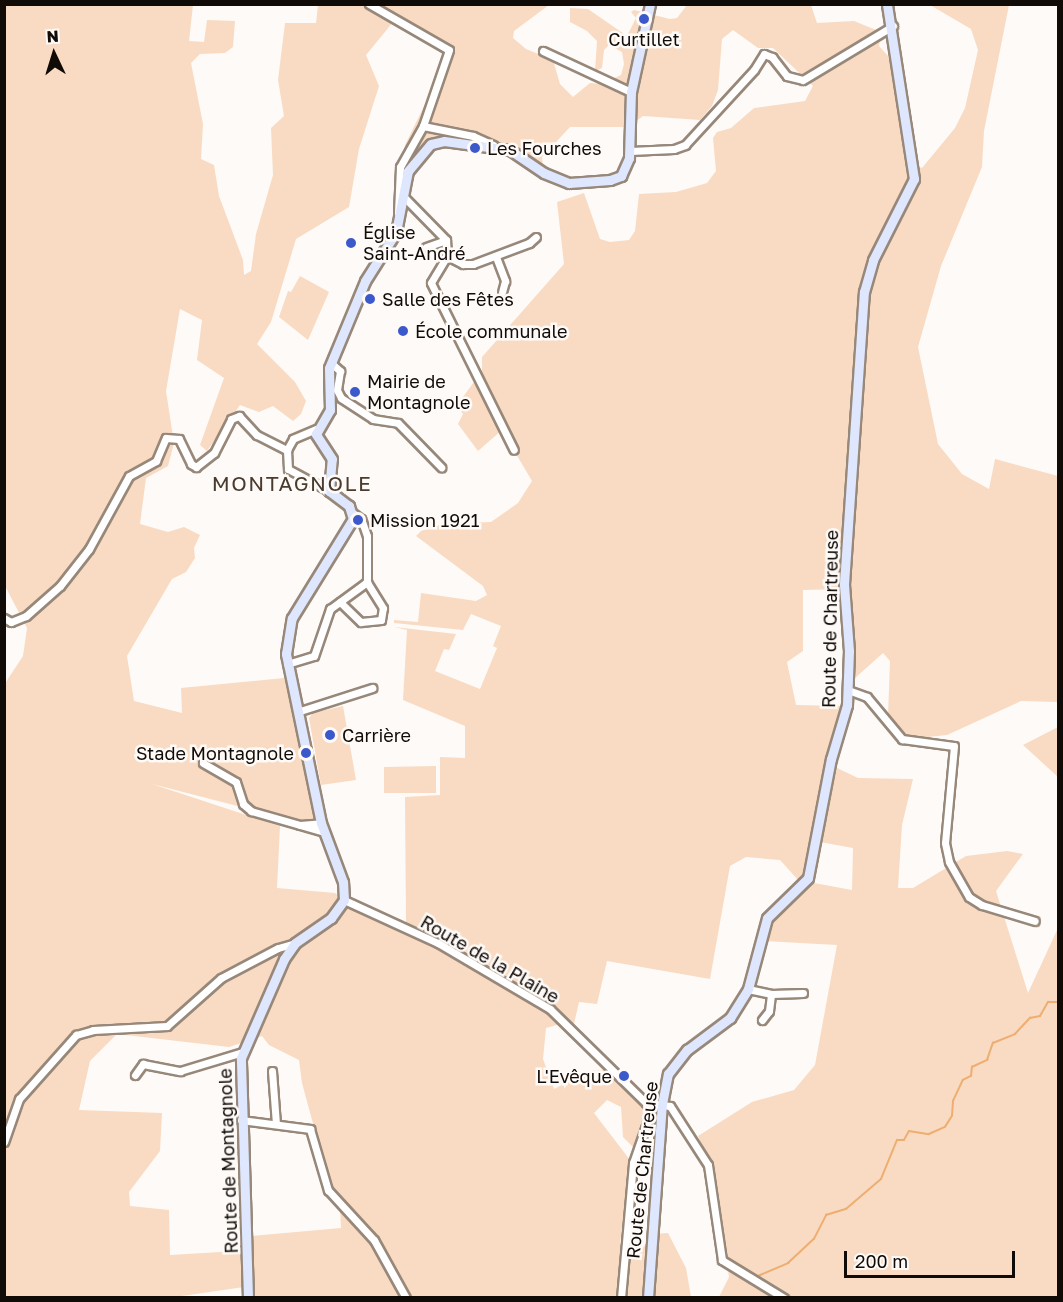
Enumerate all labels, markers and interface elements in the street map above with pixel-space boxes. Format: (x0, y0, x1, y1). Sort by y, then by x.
marker: Curtillet (637, 12, 651, 26)
north arrow (24, 24, 84, 84)
text: N (46, 26, 60, 46)
place label: Curtillet (608, 28, 680, 50)
place label: Les Fourches (487, 137, 601, 159)
marker: Les Fourches (468, 141, 482, 155)
place label: Église Saint-André (363, 222, 466, 264)
marker: Église Saint-André (344, 236, 358, 250)
place label: Salle des Fêtes (382, 288, 514, 310)
marker: Salle des Fêtes (363, 292, 377, 306)
place label: École communale (415, 320, 568, 342)
marker: École communale (396, 324, 410, 338)
place label: Mairie de Montagnole (367, 371, 470, 413)
marker: Mairie de Montagnole (348, 385, 362, 399)
district label: MONTAGNOLE (212, 470, 372, 496)
place label: Mission 1921 (370, 509, 479, 531)
marker: Mission 1921 (351, 513, 365, 527)
street label: Route de Chartreuse (818, 530, 842, 708)
place label: Carrière (342, 724, 411, 746)
marker: Carrière (323, 728, 337, 742)
place label: Stade Montagnole (136, 742, 294, 764)
marker: Stade Montagnole (299, 746, 313, 760)
street label: Route de la Plaine (417, 911, 563, 1007)
place label: L'Evêque (536, 1065, 612, 1087)
street label: Route de Montagnole (214, 1068, 242, 1254)
marker: L'Evêque (617, 1069, 631, 1083)
street label: Route de Chartreuse (622, 1080, 662, 1260)
scale bar (847, 1239, 1018, 1277)
text: 200 m (855, 1250, 908, 1272)

